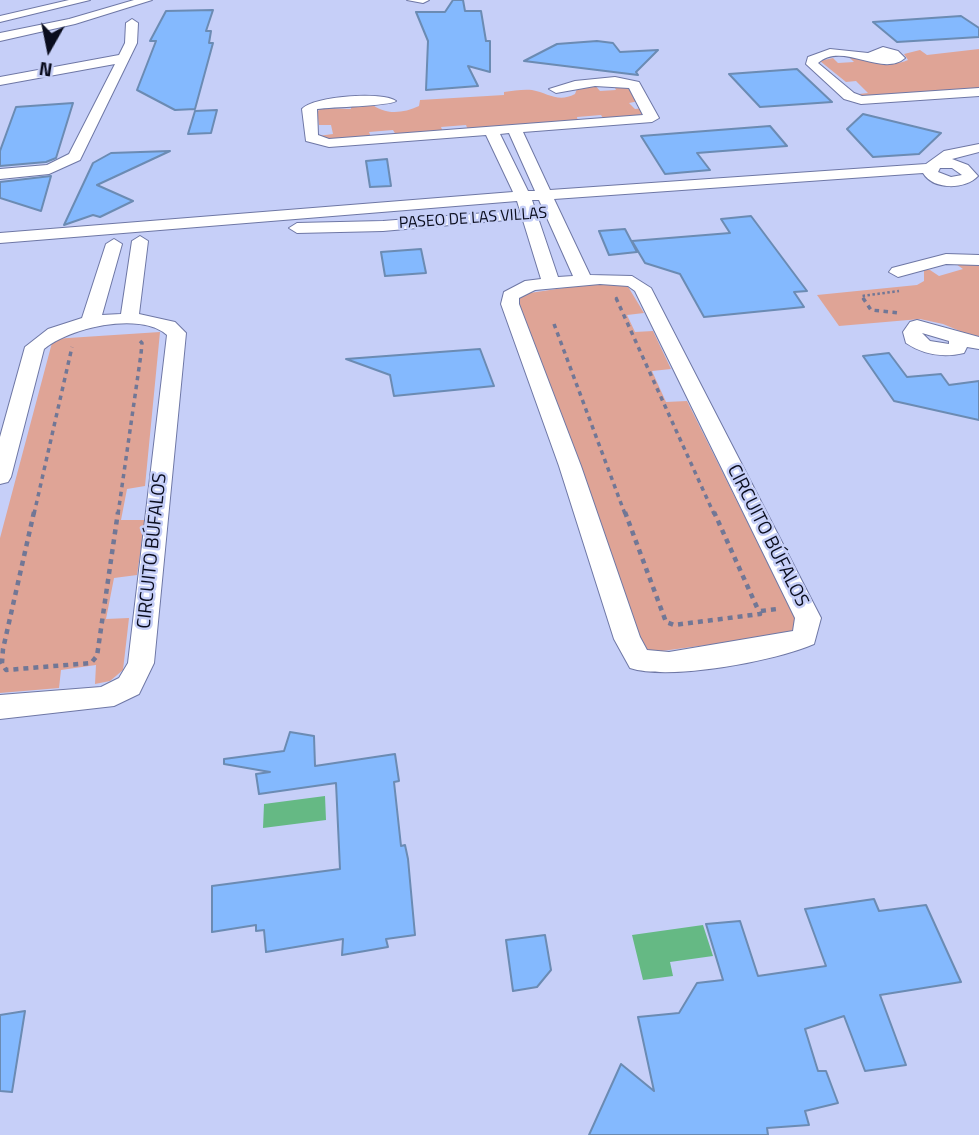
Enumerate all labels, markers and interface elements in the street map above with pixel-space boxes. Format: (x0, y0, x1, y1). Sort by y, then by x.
north arrow (14, 14, 84, 84)
text: N (37, 55, 54, 86)
street label: PASEO DE LAS VILLAS (398, 204, 548, 234)
street label: CIRCUITO BÚFALOS (721, 461, 813, 611)
street label: CIRCUITO BÚFALOS (133, 472, 173, 630)

